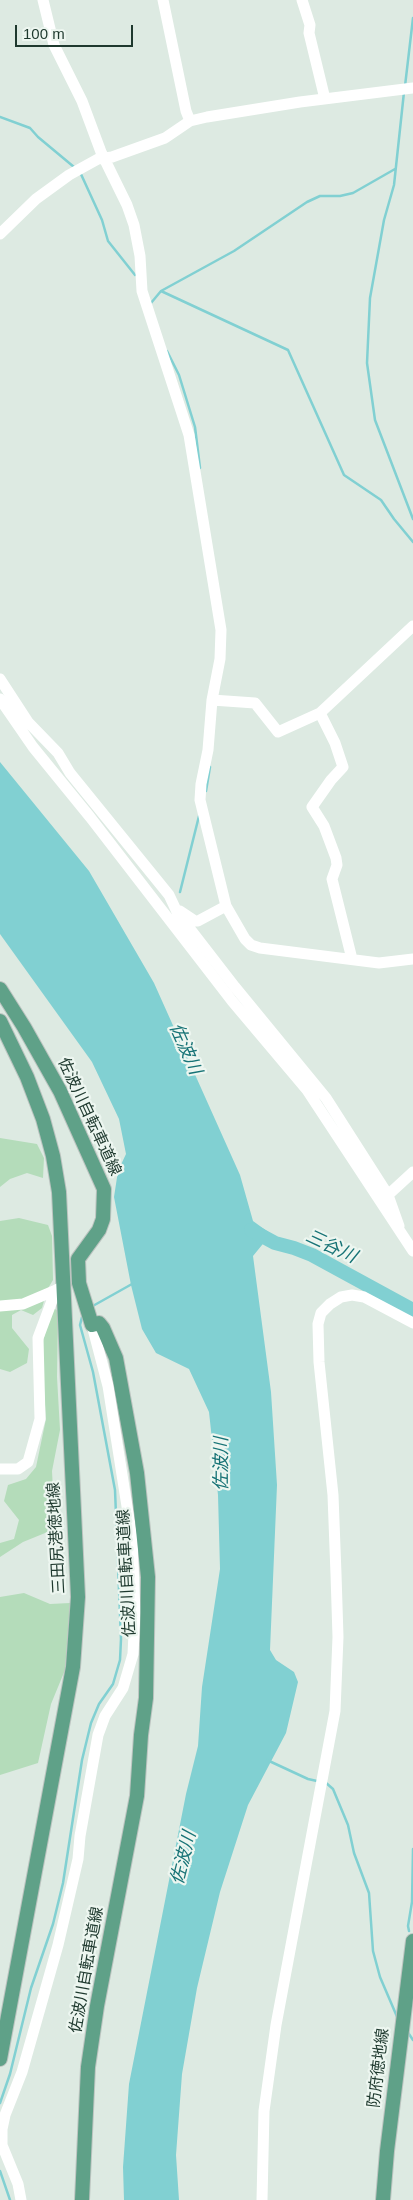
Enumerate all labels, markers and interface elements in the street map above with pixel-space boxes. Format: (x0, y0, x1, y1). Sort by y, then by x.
scale bar (18, 15, 135, 47)
text: 100 m (23, 25, 65, 42)
water label: 佐波川 (164, 1020, 206, 1078)
street label: 佐波川自転車道線 (53, 1055, 125, 1179)
water label: 三谷川 (302, 1226, 360, 1268)
water label: 佐波川 (211, 1437, 233, 1491)
street label: 三田尻港徳地線 (44, 1482, 70, 1594)
street label: 佐波川自転車道線 (114, 1509, 140, 1637)
water label: 佐波川 (167, 1829, 201, 1887)
street label: 佐波川自転車道線 (66, 1905, 108, 2035)
street label: 防府徳地線 (365, 2027, 393, 2109)

